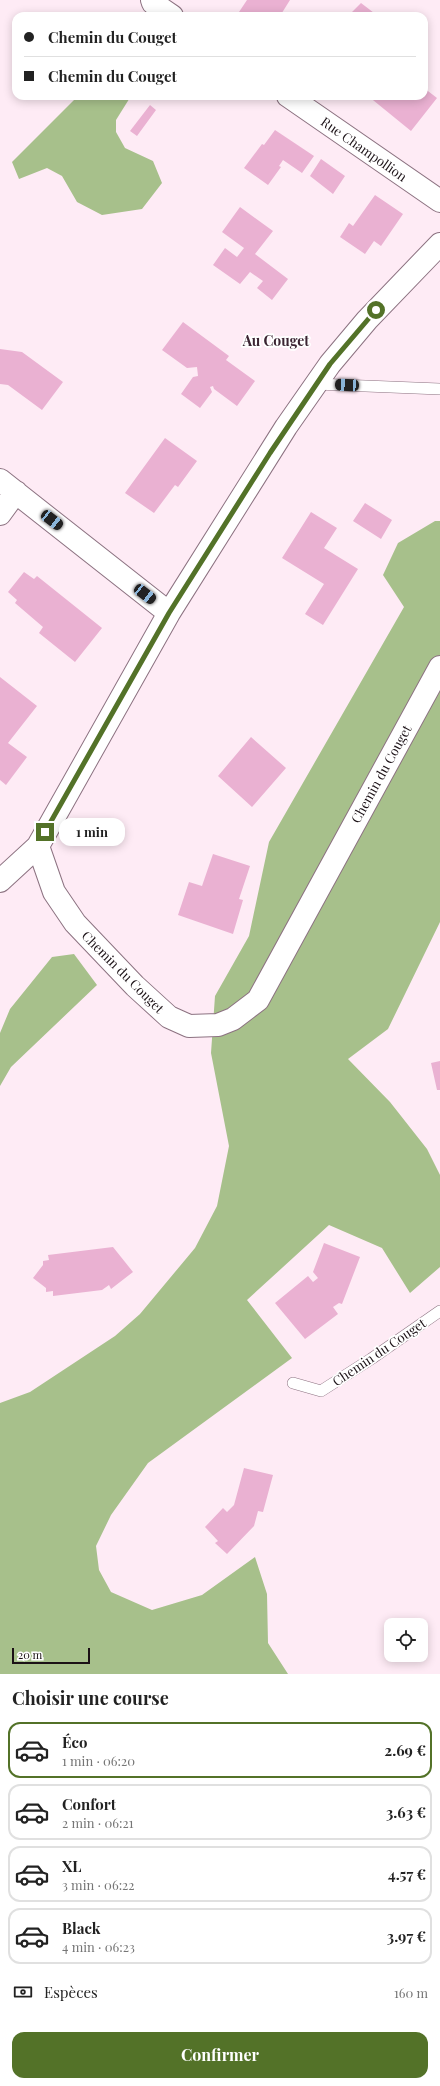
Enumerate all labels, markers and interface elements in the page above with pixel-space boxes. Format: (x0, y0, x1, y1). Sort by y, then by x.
text: Chemin du Couget (48, 27, 177, 47)
text: Chemin du Couget (48, 66, 177, 86)
street label: Rue Champollion (318, 113, 411, 185)
route start (367, 301, 385, 319)
district label: Au Couget (242, 331, 309, 350)
car (335, 378, 359, 392)
car (39, 508, 65, 532)
car (132, 582, 158, 606)
street label: Chemin du Couget (347, 721, 415, 826)
callout: 1 min (59, 818, 125, 846)
route end (36, 823, 54, 841)
text: 1 min (76, 823, 108, 840)
street label: Chemin du Couget (79, 927, 168, 1017)
street label: Chemin du Couget (329, 1314, 429, 1389)
map controls (384, 1618, 428, 1662)
button: locate (384, 1618, 428, 1662)
scale bar (12, 1646, 90, 1665)
text: 20 m (18, 1647, 42, 1662)
text: Choisir une course (12, 1686, 169, 1710)
icon: car (14, 1732, 50, 1768)
text: Éco (62, 1732, 87, 1752)
text: 2.69 € (384, 1740, 426, 1760)
text: 1 min · 06:20 (62, 1752, 135, 1769)
icon: car (14, 1794, 50, 1830)
text: Confort (62, 1794, 116, 1814)
text: 3.63 € (386, 1802, 426, 1822)
text: 2 min · 06:21 (62, 1814, 134, 1831)
icon: car (14, 1856, 50, 1892)
text: XL (62, 1856, 82, 1876)
text: 4.57 € (388, 1864, 426, 1884)
text: 3 min · 06:22 (62, 1876, 135, 1893)
icon: car (14, 1918, 50, 1954)
text: Black (62, 1918, 101, 1938)
text: 3.97 € (387, 1926, 426, 1946)
text: 4 min · 06:23 (62, 1938, 135, 1955)
icon: cash (12, 1981, 34, 2003)
text: Espèces (44, 1982, 98, 2002)
text: 160 m (394, 1984, 428, 2001)
button: Confirmer (12, 2032, 428, 2078)

